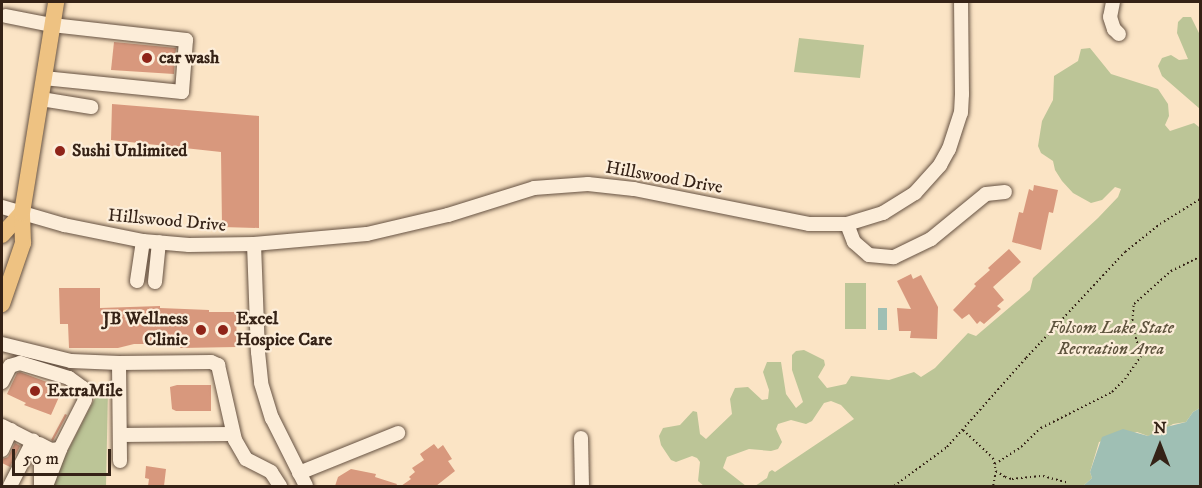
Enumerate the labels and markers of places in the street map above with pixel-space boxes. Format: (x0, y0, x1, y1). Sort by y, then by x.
place label: car wash (159, 47, 220, 69)
marker: car wash (140, 51, 154, 65)
place label: Sushi Unlimited (72, 140, 187, 162)
marker: Sushi Unlimited (53, 144, 67, 158)
place label: JB Wellness Clinic (103, 309, 188, 352)
place label: Excel Hospice Care (236, 309, 332, 352)
marker: JB Wellness Clinic (192, 321, 210, 339)
marker: Excel Hospice Care (214, 321, 232, 339)
place label: ExtraMile (47, 380, 123, 402)
marker: ExtraMile (28, 384, 42, 398)

